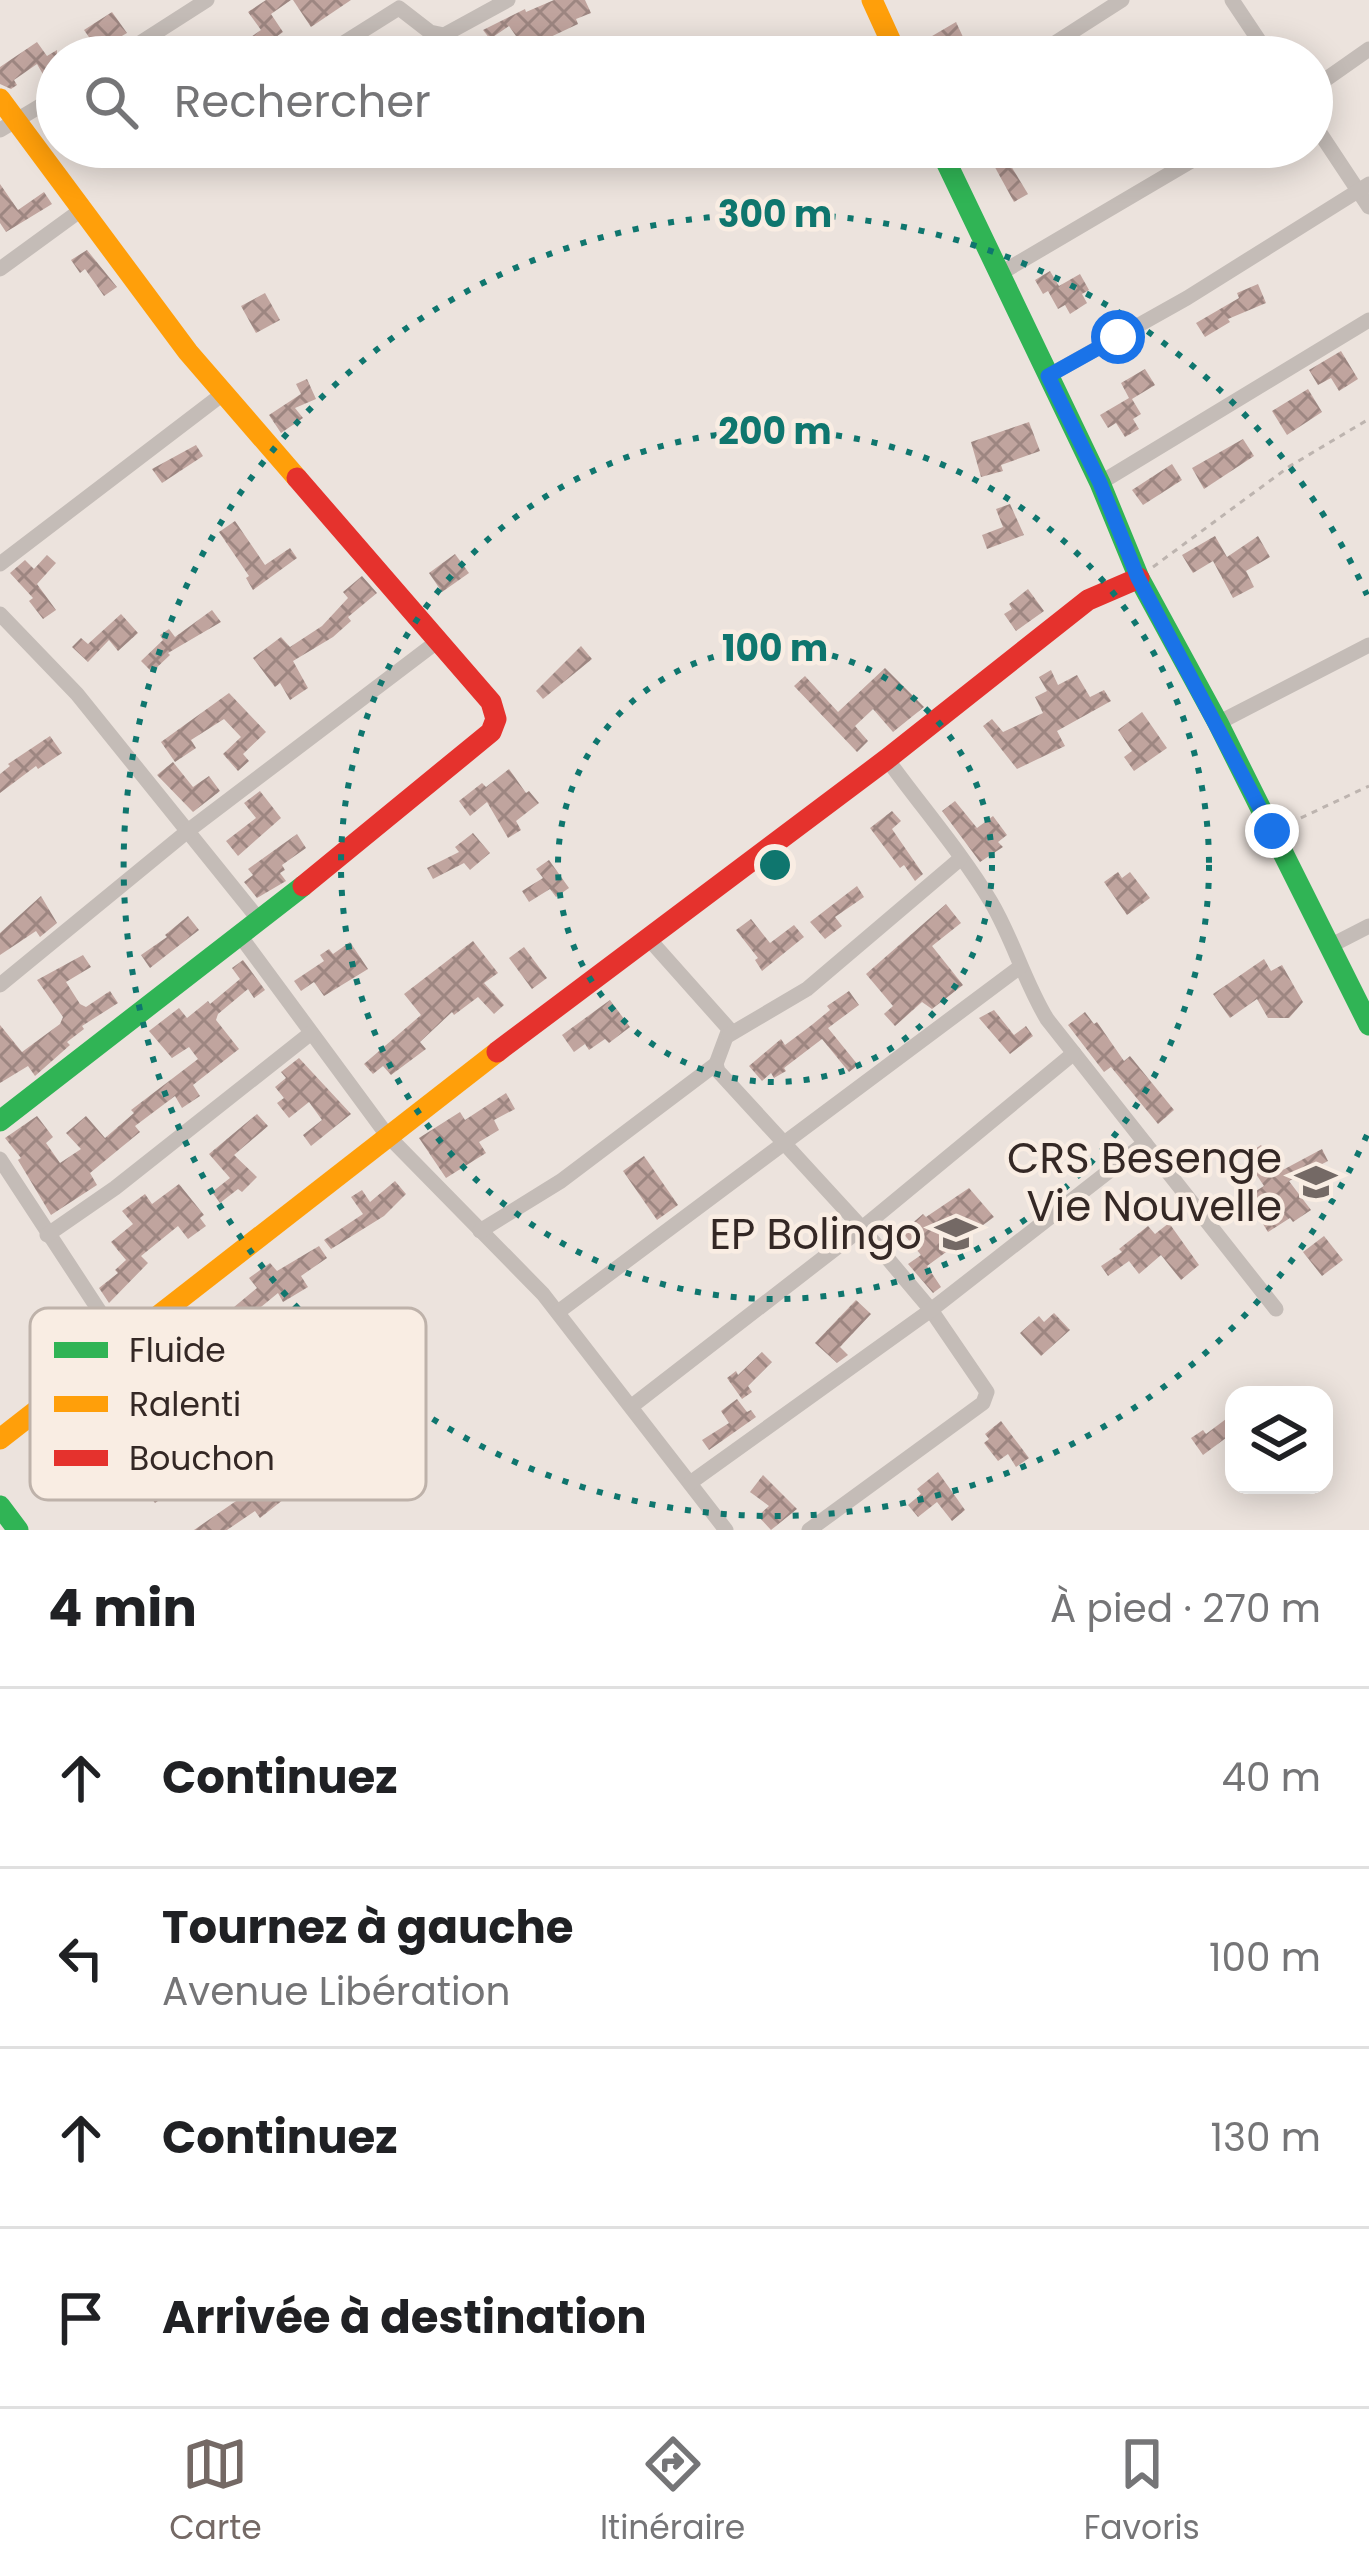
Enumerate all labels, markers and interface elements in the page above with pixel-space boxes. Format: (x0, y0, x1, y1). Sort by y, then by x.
search box (36, 36, 1333, 168)
icon: search (78, 69, 144, 135)
text: Rechercher (174, 70, 431, 133)
text: 300 m (718, 189, 832, 240)
route start (1091, 310, 1145, 364)
text: 200 m (718, 406, 832, 457)
text: 100 m (722, 623, 828, 674)
route end (1245, 804, 1299, 858)
centre of rings (754, 844, 796, 886)
place label: CRS Besenge Vie Nouvelle (1007, 1129, 1282, 1236)
school or university icon: CRS Besenge Vie Nouvelle (1293, 1159, 1339, 1205)
place label: EP Bolingo (709, 1205, 922, 1264)
school or university icon: EP Bolingo (933, 1211, 979, 1257)
legend (30, 1308, 426, 1500)
text: Fluide (129, 1327, 226, 1374)
text: Ralenti (129, 1381, 241, 1428)
map controls (1225, 1386, 1333, 1494)
button: layers (1225, 1386, 1333, 1494)
text: Bouchon (129, 1435, 275, 1482)
text: 4 min (48, 1572, 197, 1644)
text: À pied · 270 m (1050, 1581, 1321, 1636)
icon: ahead (48, 1745, 114, 1811)
text: Continuez (162, 1746, 398, 1809)
text: 40 m (1221, 1750, 1321, 1805)
text: Tournez à gauche (162, 1896, 574, 1959)
icon: left (48, 1925, 114, 1991)
text: 100 m (1209, 1930, 1321, 1985)
text: Avenue Libération (162, 1964, 510, 2019)
icon: ahead (48, 2105, 114, 2171)
text: Continuez (162, 2106, 398, 2169)
text: 130 m (1210, 2110, 1321, 2165)
icon: arrive (48, 2285, 114, 2351)
text: Arrivée à destination (162, 2286, 647, 2349)
tab: Carte (169, 2431, 262, 2553)
tab: Itinéraire (600, 2431, 745, 2553)
tab: Favoris (1084, 2431, 1200, 2553)

